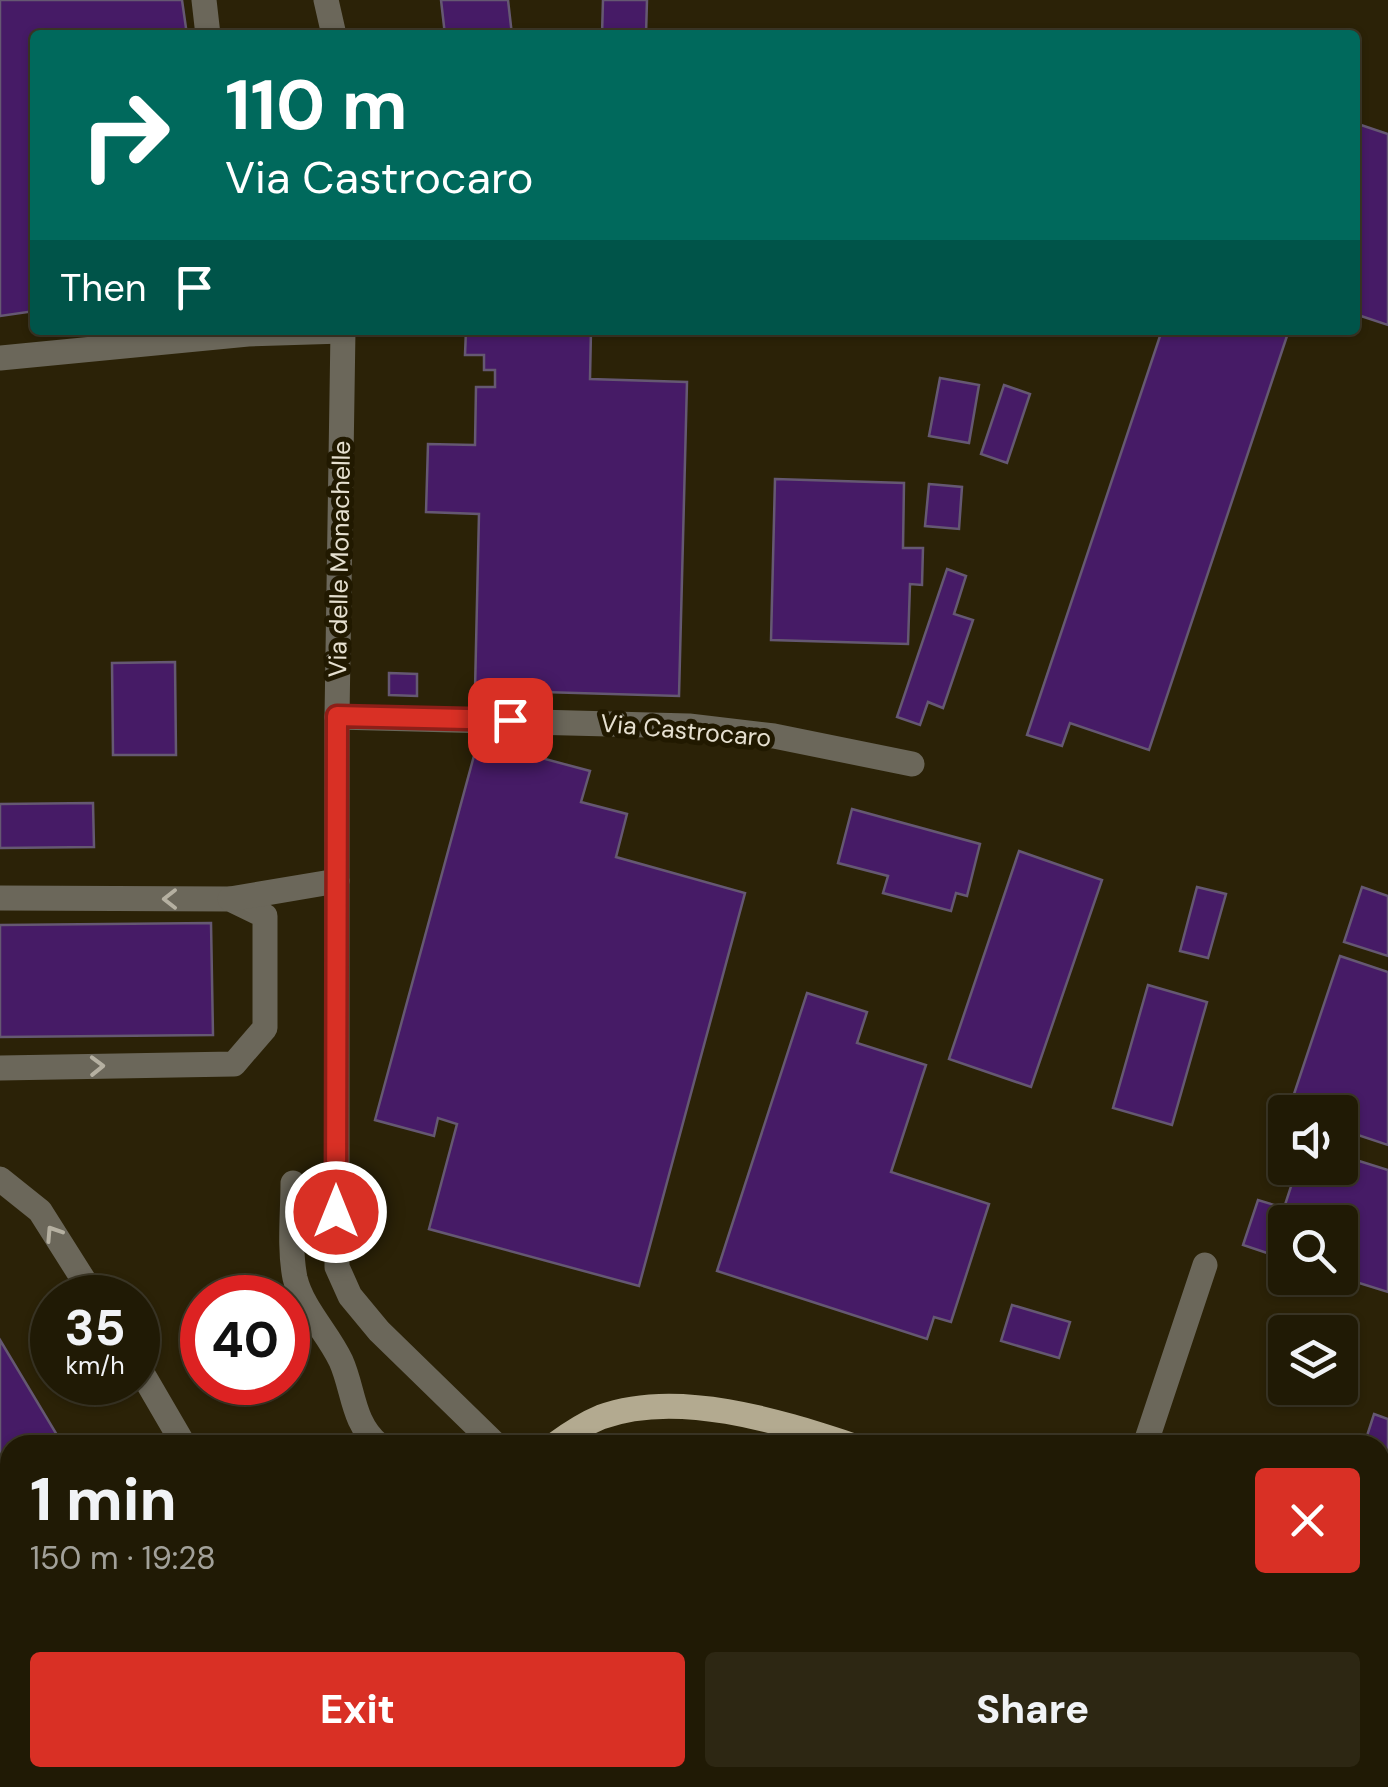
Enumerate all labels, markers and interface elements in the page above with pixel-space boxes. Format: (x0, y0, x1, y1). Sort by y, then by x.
text: 110 m (225, 60, 408, 151)
icon: right (60, 70, 190, 200)
text: Via Castrocaro (225, 148, 534, 207)
icon: arrive (167, 260, 222, 315)
text: Then (60, 263, 147, 313)
street label: Via delle Monachelle (321, 440, 358, 678)
pin (468, 678, 553, 763)
icon: arrive (483, 693, 538, 748)
street label: Via Castrocaro (599, 707, 773, 754)
one-way arrow (161, 888, 176, 910)
one-way arrow (90, 1055, 106, 1077)
map controls (1268, 1095, 1358, 1405)
button: sound (1268, 1095, 1358, 1185)
position arrow (284, 1160, 388, 1264)
button: search (1268, 1205, 1358, 1295)
one-way arrow (47, 1226, 66, 1244)
speed limit sign: 40 (180, 1275, 310, 1405)
text: 35 (64, 1295, 126, 1361)
button: layers (1268, 1315, 1358, 1405)
text: km/h (65, 1349, 125, 1382)
text: 1 min (30, 1460, 177, 1539)
button: close (1255, 1468, 1360, 1573)
text: 150 m · 19:28 (30, 1537, 216, 1579)
button: Exit (30, 1652, 685, 1767)
button: Share (705, 1652, 1360, 1767)

